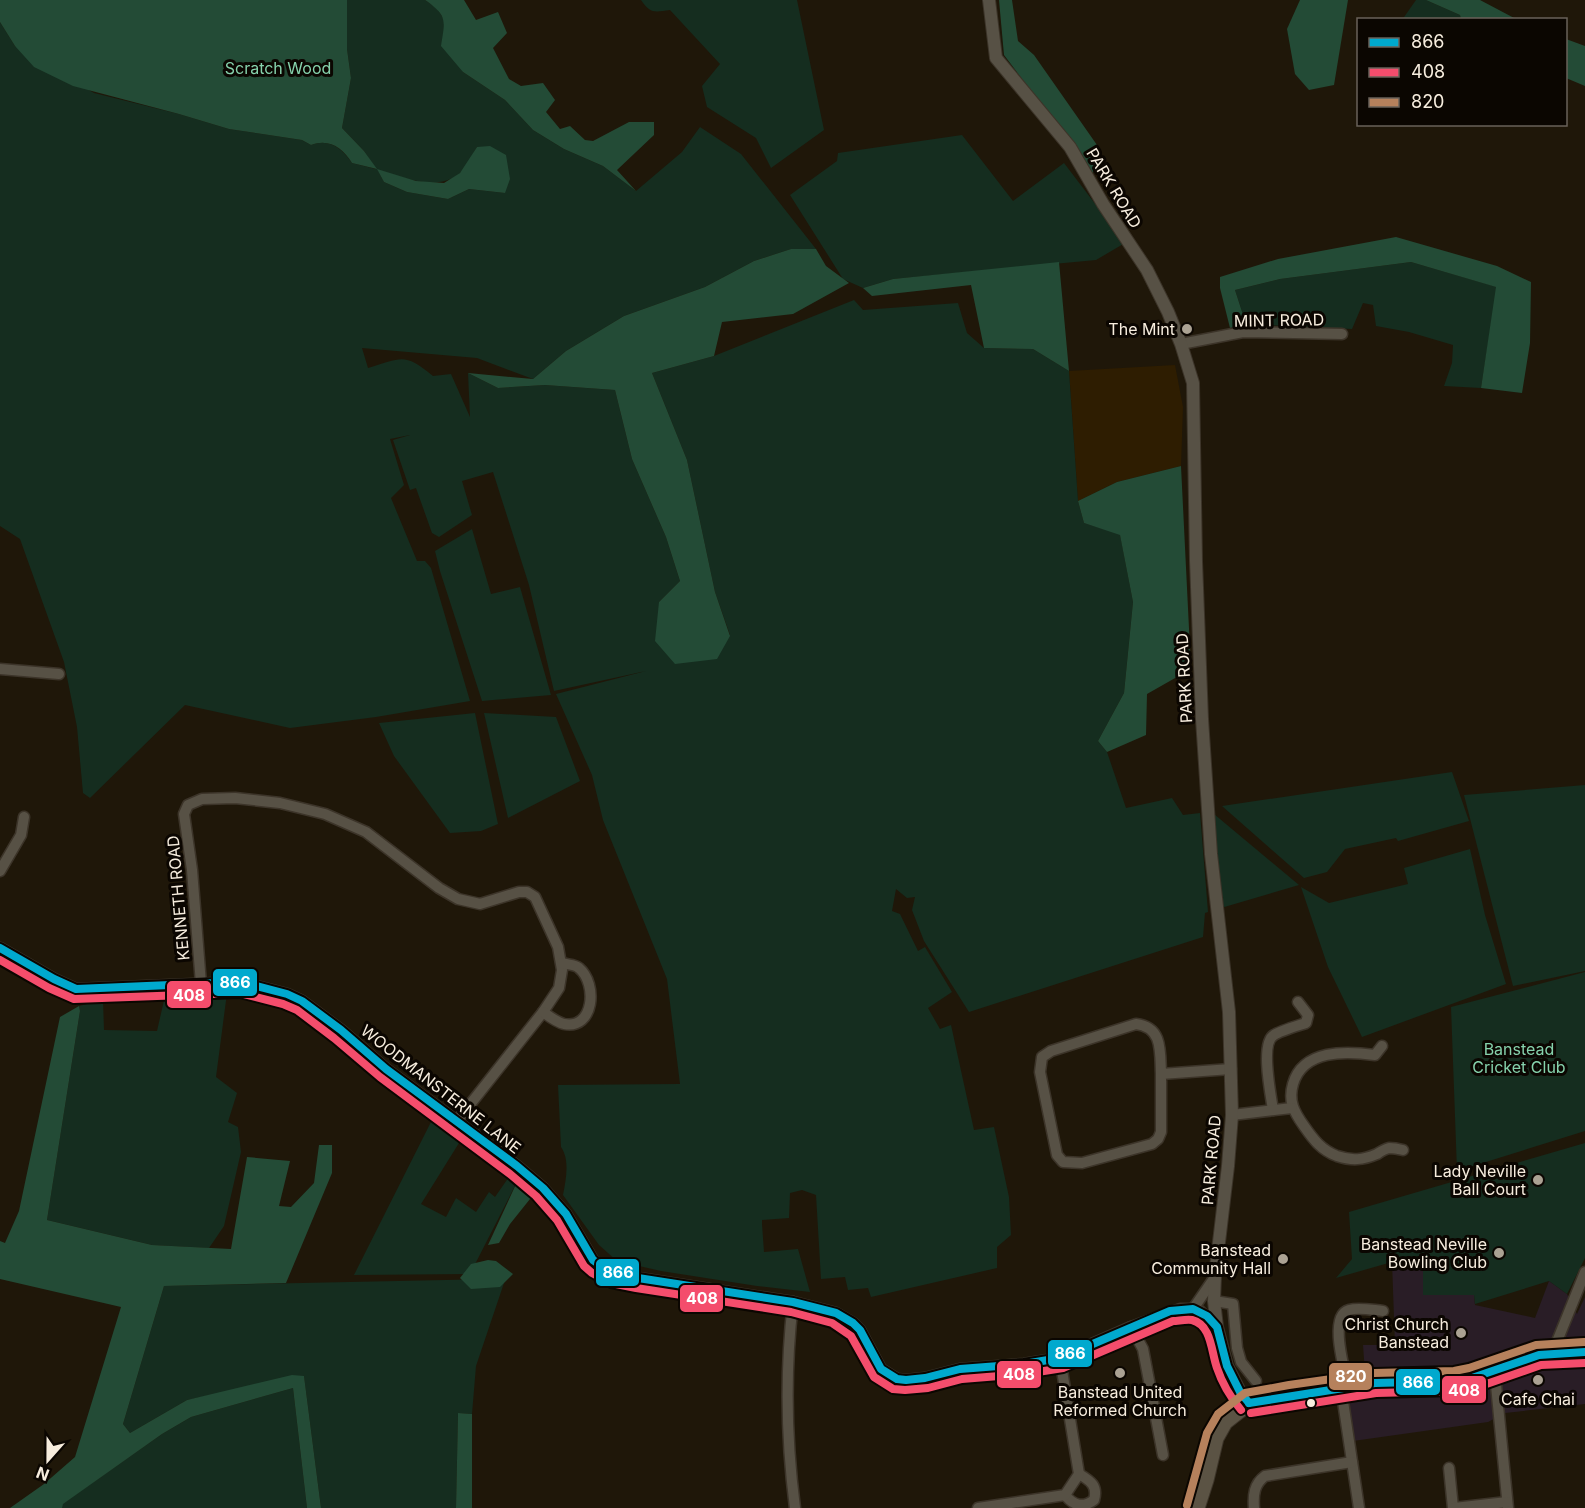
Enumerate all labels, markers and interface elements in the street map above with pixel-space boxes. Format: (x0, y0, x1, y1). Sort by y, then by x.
legend (1357, 18, 1567, 126)
text: 866 (1411, 31, 1444, 52)
park label: Scratch Wood (225, 58, 331, 78)
text: 408 (1411, 61, 1445, 82)
text: 820 (1411, 91, 1444, 112)
street label: PARK ROAD (1082, 144, 1146, 232)
street label: MINT ROAD (1234, 309, 1324, 331)
place label: The Mint (1108, 319, 1175, 339)
marker: The Mint (1180, 322, 1194, 336)
street label: PARK ROAD (1172, 632, 1196, 724)
street label: KENNETH ROAD (163, 835, 193, 961)
line badge: 866 (212, 968, 258, 997)
text: 866 (219, 972, 251, 992)
line badge: 408 (166, 980, 212, 1009)
text: 408 (173, 985, 205, 1005)
street label: WOODMANSTERNE LANE (357, 1020, 525, 1158)
park label: Banstead Cricket Club (1472, 1039, 1566, 1077)
street label: PARK ROAD (1197, 1114, 1225, 1206)
place label: Lady Neville Ball Court (1434, 1161, 1526, 1199)
marker: Lady Neville Ball Court (1531, 1173, 1545, 1187)
place label: Banstead Neville Bowling Club (1361, 1234, 1487, 1272)
place label: Banstead Community Hall (1151, 1240, 1271, 1278)
marker: Banstead Neville Bowling Club (1492, 1246, 1506, 1260)
marker: Banstead Community Hall (1276, 1252, 1290, 1266)
line badge: 866 (595, 1258, 640, 1287)
text: 866 (602, 1262, 634, 1282)
line badge: 408 (679, 1284, 724, 1313)
text: 408 (686, 1288, 718, 1308)
place label: Christ Church Banstead (1345, 1314, 1449, 1352)
marker: Christ Church Banstead (1454, 1326, 1468, 1340)
line badge: 866 (1047, 1339, 1093, 1368)
text: 866 (1054, 1343, 1086, 1363)
line badge: 408 (996, 1360, 1042, 1389)
line badge: 820 (1328, 1362, 1373, 1391)
text: 408 (1003, 1364, 1035, 1384)
marker: Banstead United Reformed Church (1113, 1366, 1127, 1380)
text: 820 (1335, 1366, 1367, 1386)
line badge: 866 (1395, 1368, 1441, 1396)
text: 866 (1402, 1372, 1434, 1392)
marker: Cafe Chai (1531, 1373, 1545, 1387)
line badge: 408 (1441, 1375, 1487, 1404)
text: 408 (1448, 1380, 1480, 1400)
place label: Banstead United Reformed Church (1053, 1382, 1187, 1420)
place label: Cafe Chai (1501, 1389, 1575, 1409)
unlabelled marker (1305, 1397, 1317, 1409)
north arrow (18, 1430, 78, 1490)
text: N (33, 1462, 52, 1486)

